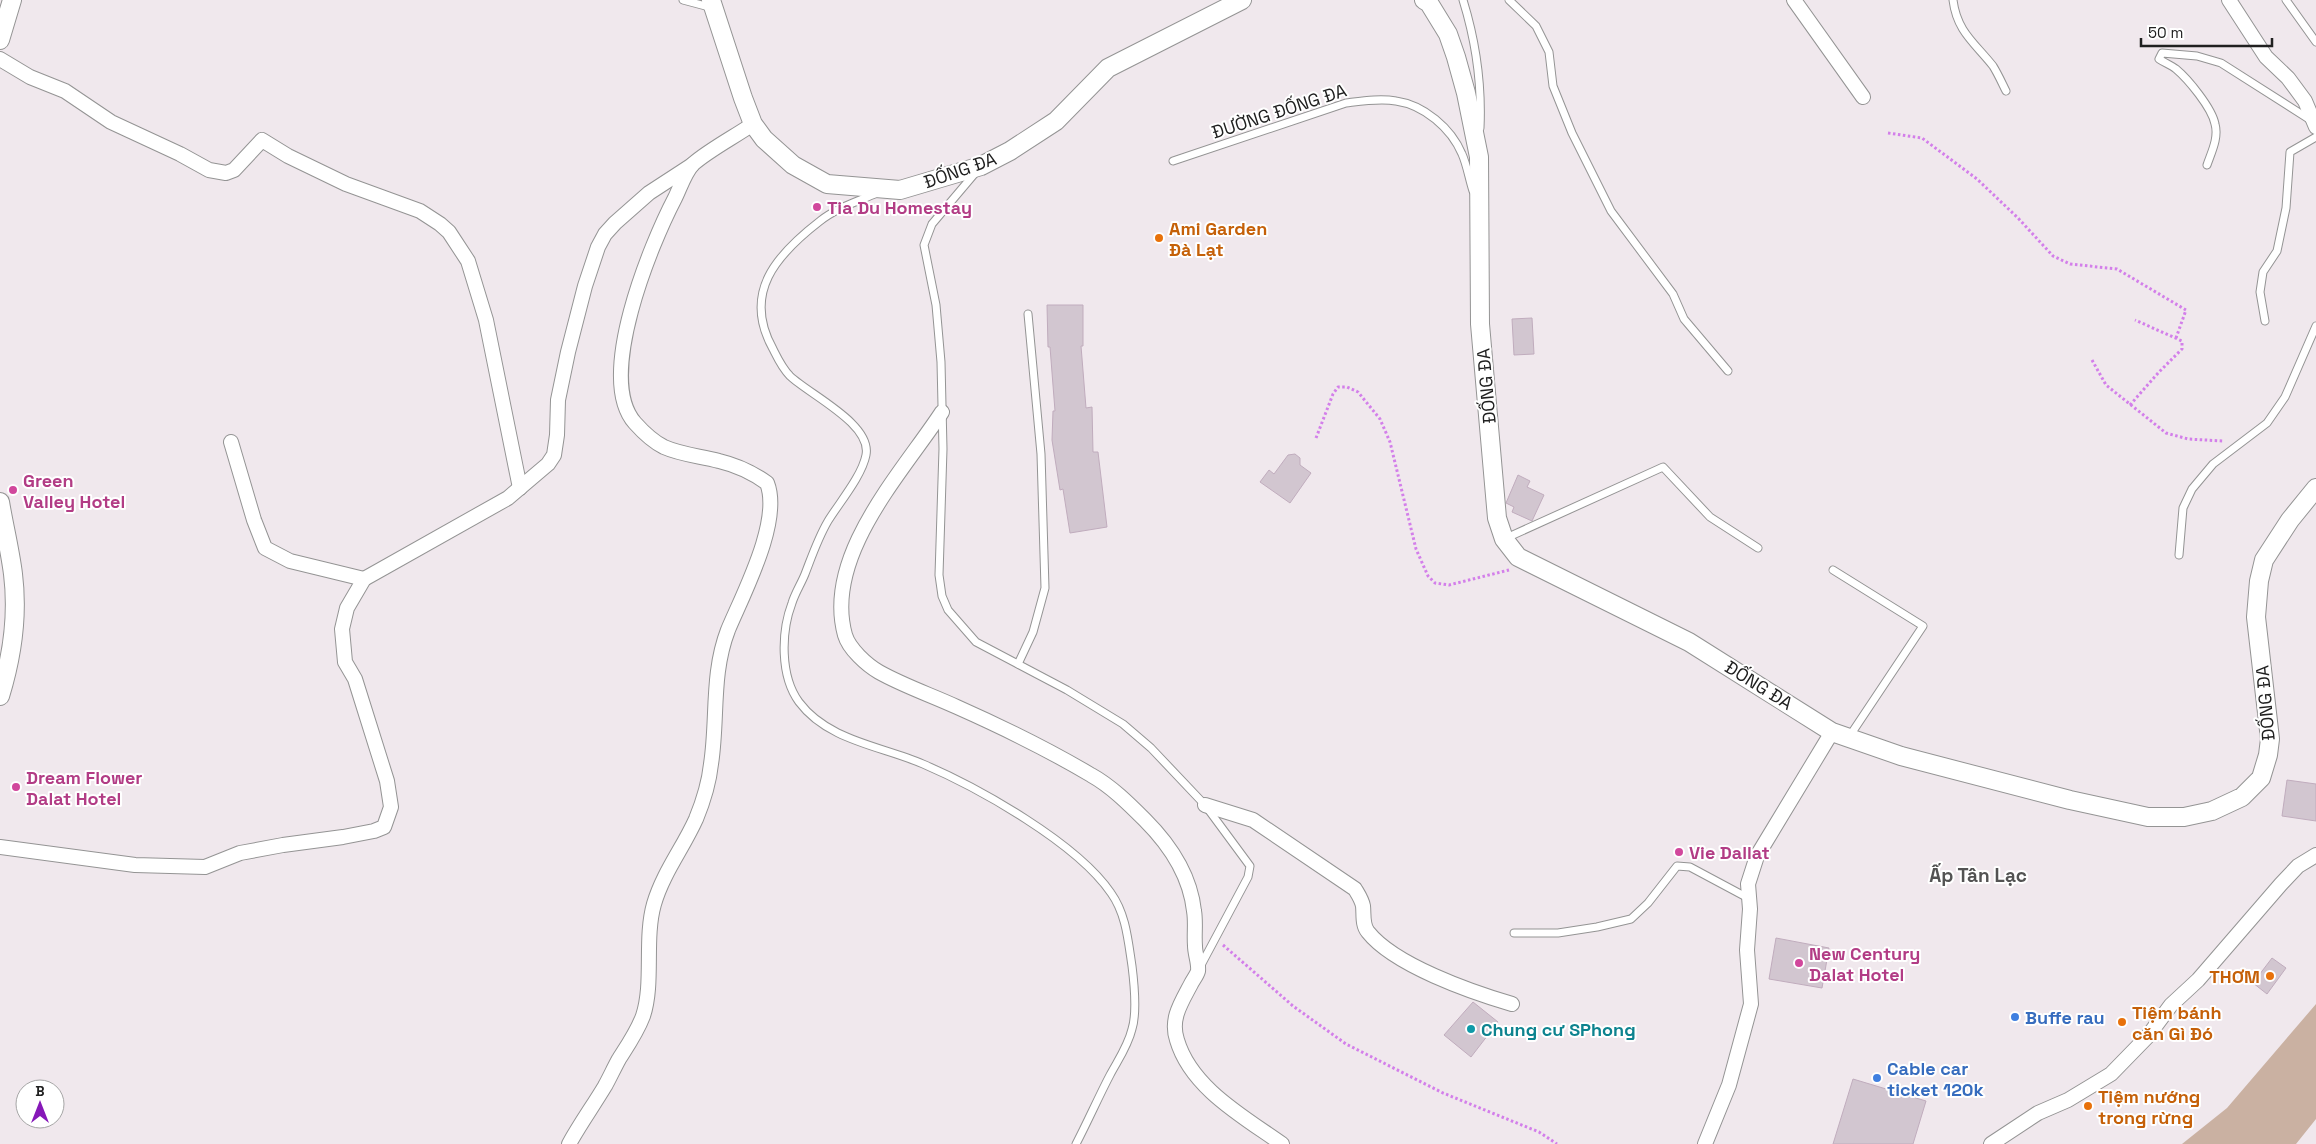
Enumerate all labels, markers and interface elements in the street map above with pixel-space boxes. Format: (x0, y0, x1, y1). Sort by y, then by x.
scale bar (2141, 15, 2272, 47)
text: 50 m (2148, 23, 2183, 42)
street label: ĐƯỜNG ĐỐNG ĐA (1209, 78, 1349, 144)
street label: ĐỐNG ĐA (921, 147, 999, 193)
place label: Tia Du Homestay (827, 196, 972, 219)
marker: Tia Du Homestay (811, 201, 823, 213)
place label: Ami Garden Đà Lạt (1169, 217, 1267, 261)
marker: Ami Garden Đà Lạt (1153, 232, 1165, 244)
street label: ĐỐNG ĐA (1471, 347, 1501, 425)
place label: Green Valley Hotel (23, 469, 125, 513)
marker: Green Valley Hotel (7, 484, 19, 496)
street label: ĐỐNG ĐA (1721, 655, 1797, 715)
street label: ĐỐNG ĐA (2250, 664, 2280, 742)
place label: Dream Flower Dalat Hotel (26, 766, 143, 810)
marker: Dream Flower Dalat Hotel (10, 781, 22, 793)
place label: Vie Dallat (1689, 841, 1770, 864)
marker: Vie Dallat (1673, 846, 1685, 858)
district label: Ấp Tân Lạc (1929, 863, 2027, 888)
place label: New Century Dalat Hotel (1809, 942, 1920, 986)
marker: New Century Dalat Hotel (1793, 957, 1805, 969)
place label: THƠM (2209, 965, 2260, 988)
marker: THƠM (2264, 970, 2276, 982)
place label: Tiệm bánh căn Gì Đó (2132, 1001, 2222, 1045)
place label: Buffe rau (2025, 1006, 2105, 1029)
marker: Buffe rau (2009, 1011, 2021, 1023)
marker: Tiệm bánh căn Gì Đó (2116, 1016, 2128, 1028)
place label: Chung cư SPhong (1481, 1018, 1636, 1041)
marker: Chung cư SPhong (1465, 1023, 1477, 1035)
place label: Cable car ticket 120k (1887, 1057, 1984, 1101)
marker: Cable car ticket 120k (1871, 1072, 1883, 1084)
north arrow (15, 1079, 65, 1129)
text: B (35, 1082, 45, 1100)
place label: Tiệm nướng trong rừng (2098, 1085, 2200, 1129)
marker: Tiệm nướng trong rừng (2082, 1100, 2094, 1112)

